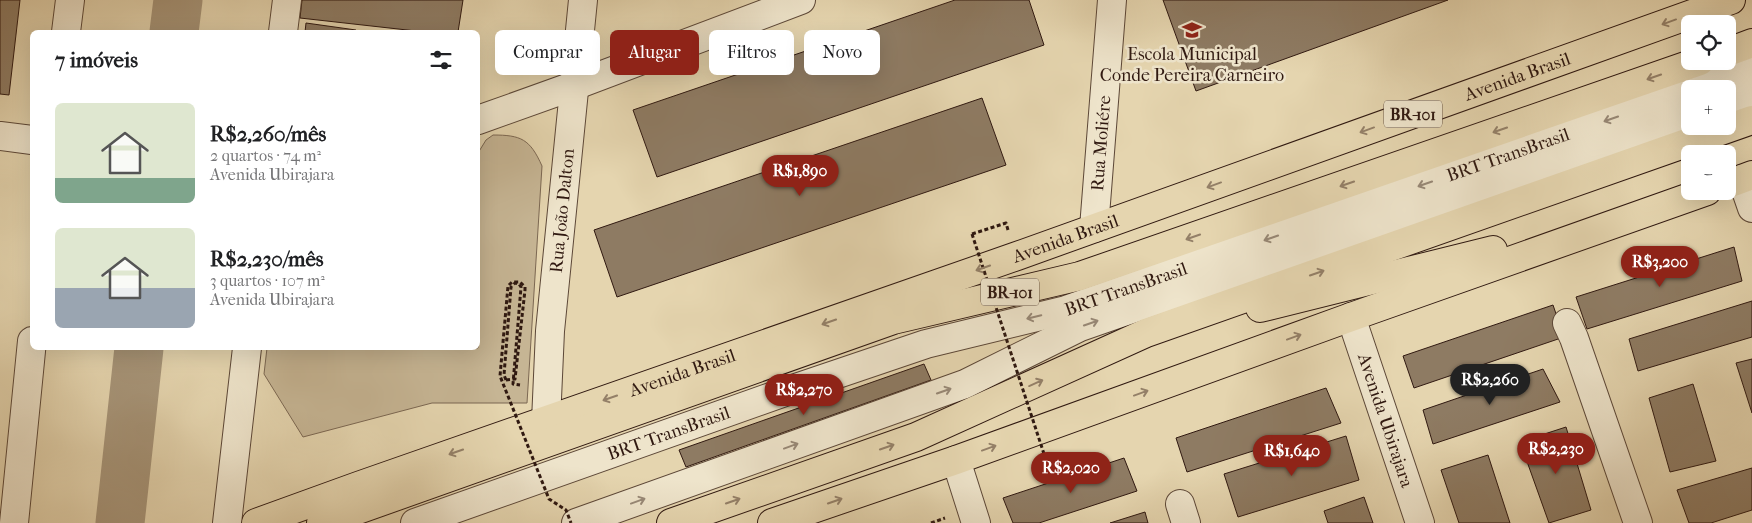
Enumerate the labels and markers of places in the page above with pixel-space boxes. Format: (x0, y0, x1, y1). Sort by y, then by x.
school or university icon: Escola Municipal Conde Pereira Carneiro (1181, 19, 1203, 41)
place label: Escola Municipal Conde Pereira Carneiro (1100, 44, 1284, 86)
pin: R$1,890 (754, 154, 846, 197)
pin: R$3,200 (1614, 246, 1706, 288)
pin: R$2,260 (1444, 364, 1536, 406)
pin: R$2,270 (758, 374, 850, 416)
pin: R$2,230 (1510, 432, 1602, 475)
pin: R$1,640 (1246, 434, 1338, 477)
pin: R$2,020 (1025, 452, 1117, 494)

